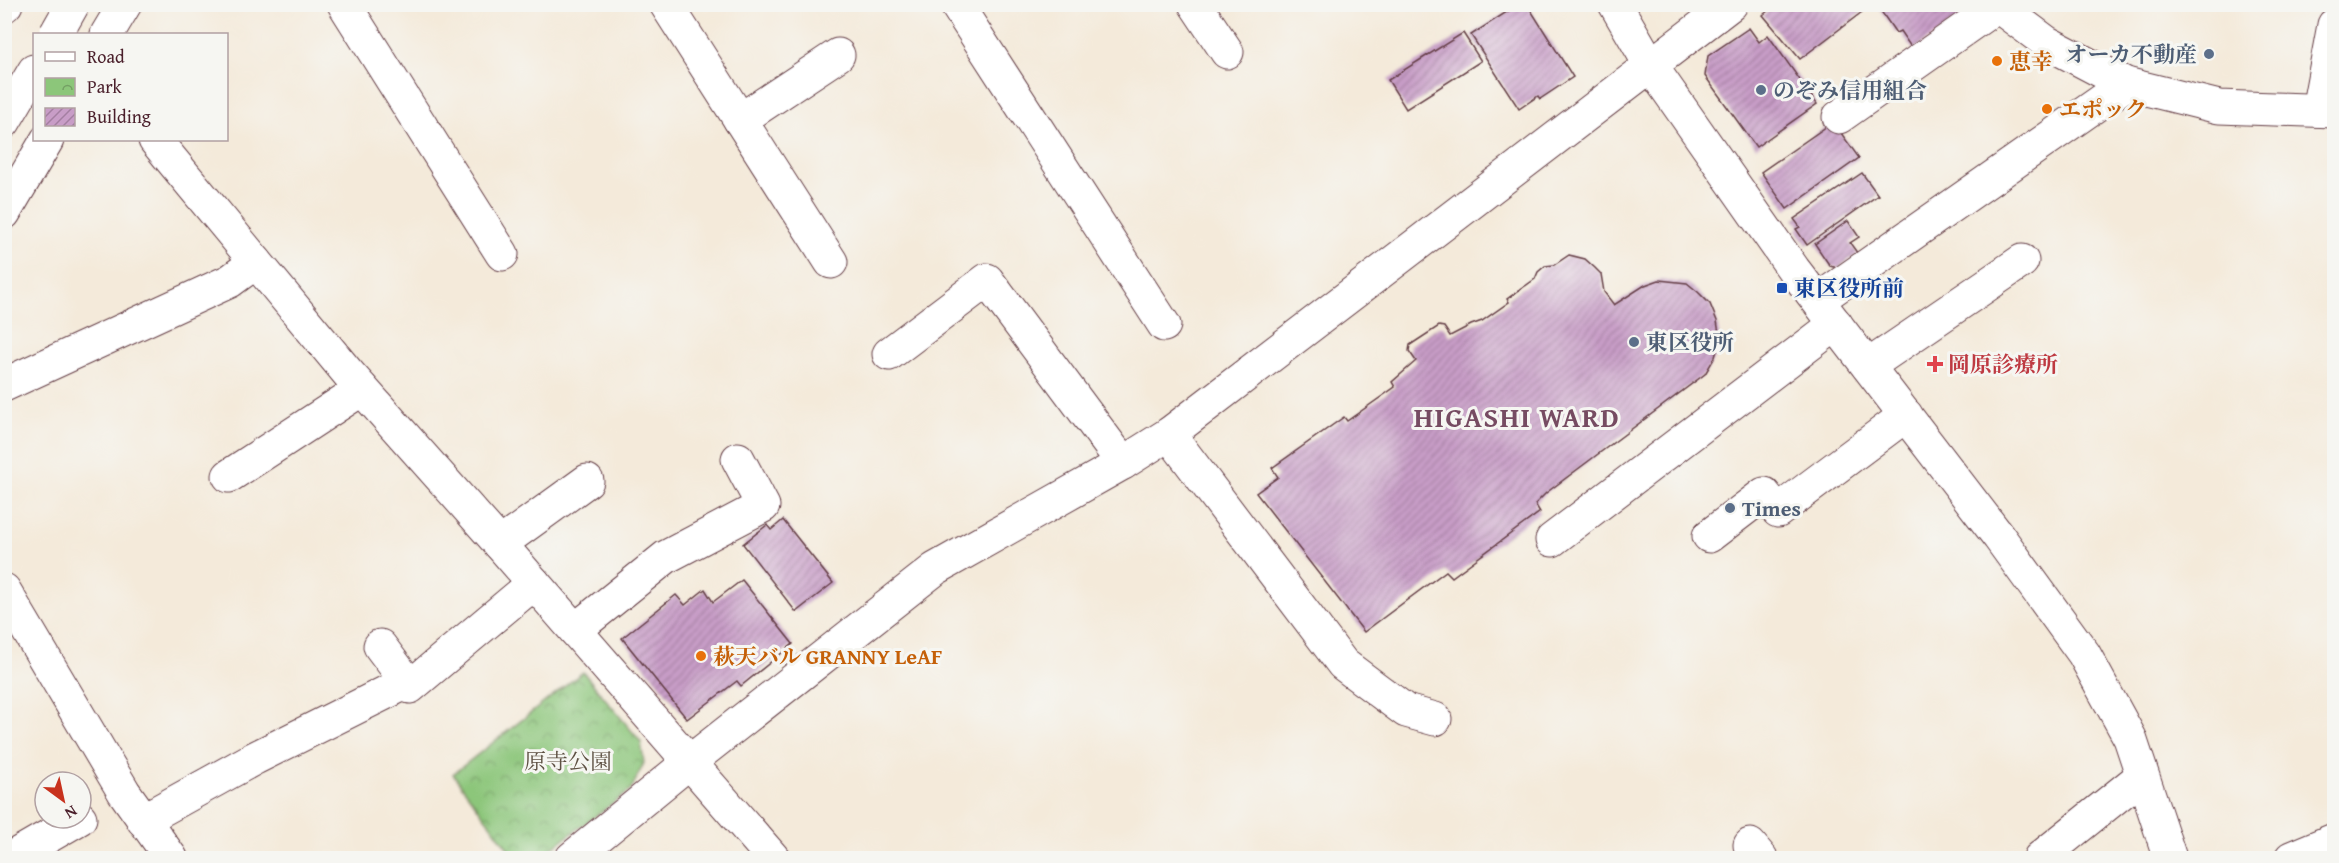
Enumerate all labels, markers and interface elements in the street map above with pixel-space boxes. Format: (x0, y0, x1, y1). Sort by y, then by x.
legend (33, 33, 228, 141)
place label: オーカ不動産 (2065, 38, 2197, 70)
text: Road (87, 43, 125, 70)
place label: 恵幸 (2009, 45, 2053, 77)
marker: オーカ不動産 (2202, 47, 2216, 61)
marker: 恵幸 (1990, 54, 2004, 68)
text: Park (87, 73, 123, 100)
place label: のぞみ信用組合 (1773, 74, 1927, 106)
marker: のぞみ信用組合 (1754, 83, 1768, 97)
place label: エポック (2059, 93, 2147, 125)
marker: エポック (2040, 102, 2054, 116)
text: Building (87, 103, 151, 130)
place label: 東区役所前 (1794, 272, 1904, 304)
marker: 東区役所前 (1775, 281, 1789, 295)
place label: 東区役所 (1646, 326, 1734, 358)
marker: 東区役所 (1627, 335, 1641, 349)
place label: 岡原診療所 (1948, 348, 2058, 380)
marker: 岡原診療所 (1926, 355, 1944, 373)
district label: HIGASHI WARD (1414, 396, 1620, 437)
place label: Times (1742, 492, 1801, 524)
marker: Times (1723, 501, 1737, 515)
place label: 萩天バル GRANNY LeAF (713, 640, 942, 672)
marker: 萩天バル GRANNY LeAF (694, 649, 708, 663)
park label: 原寺公園 (524, 745, 612, 777)
north arrow (33, 770, 93, 830)
text: N (60, 800, 82, 826)

